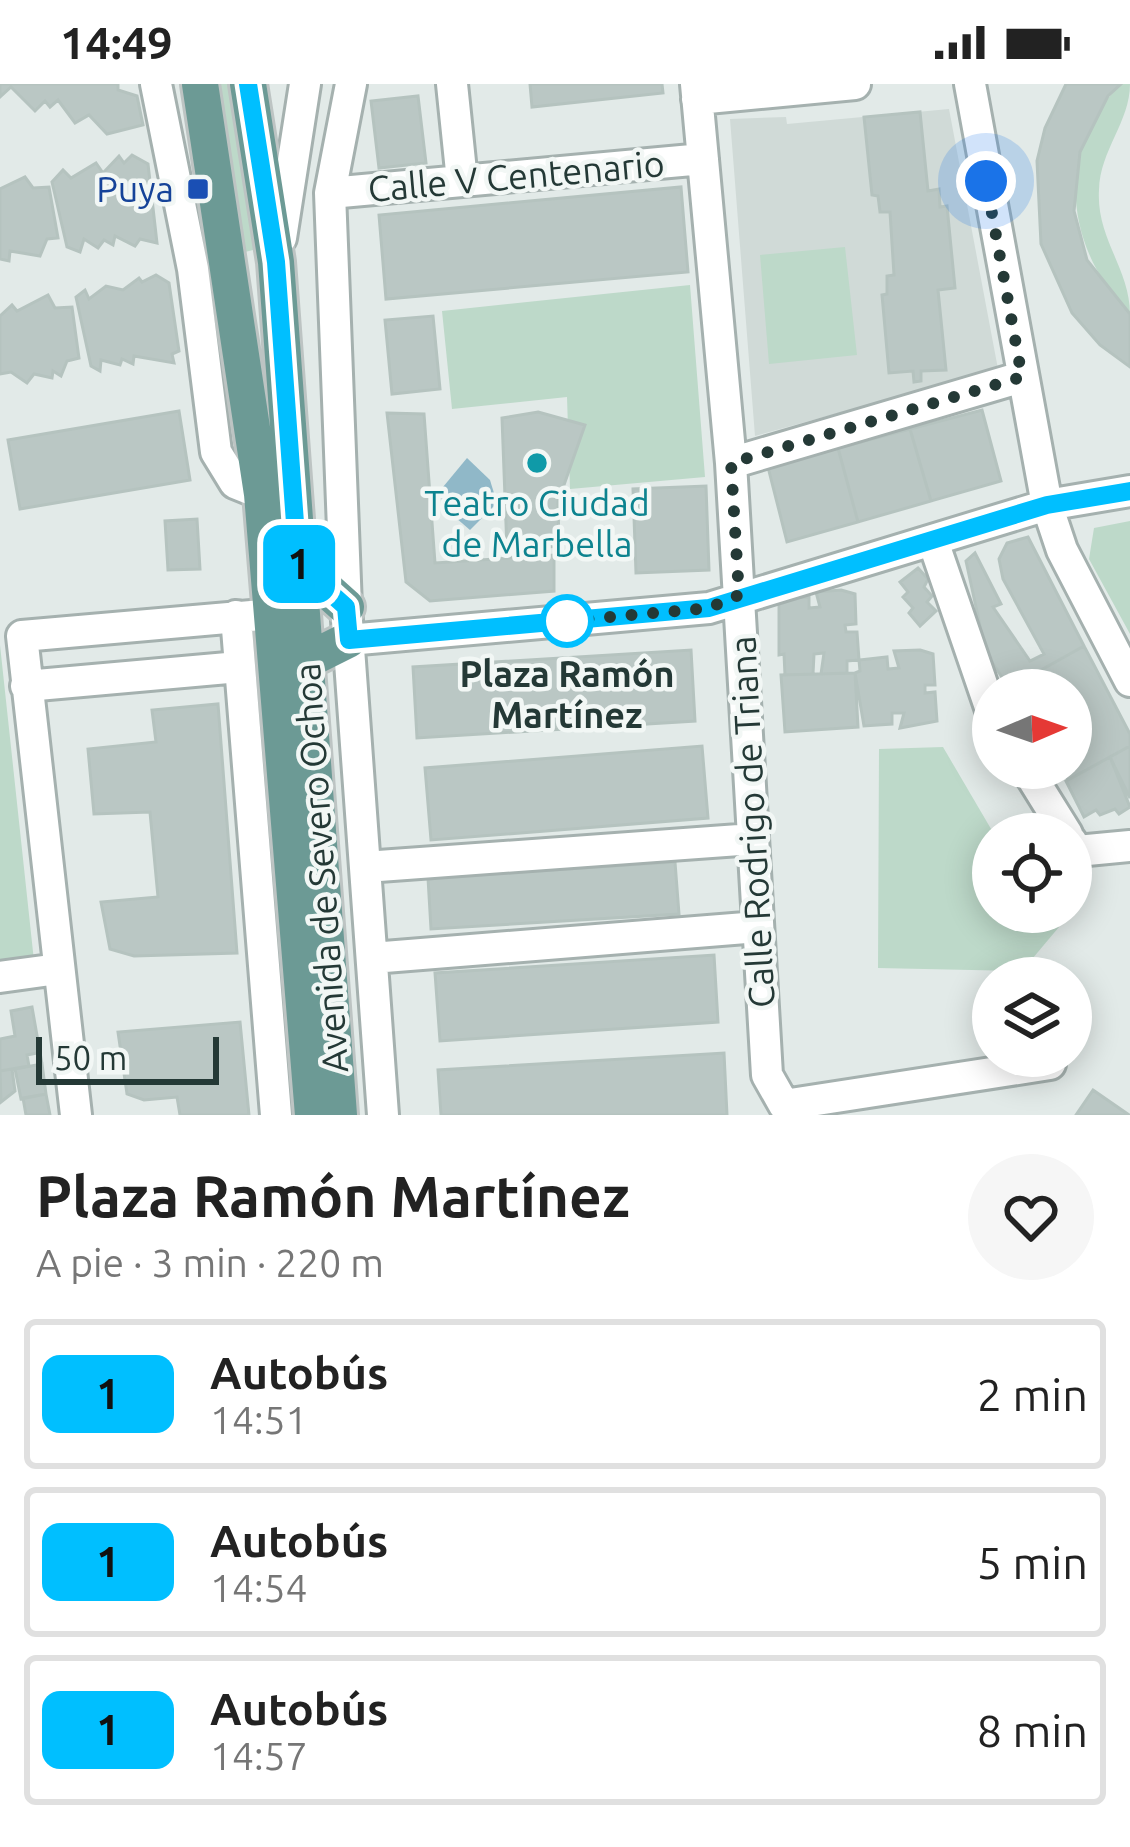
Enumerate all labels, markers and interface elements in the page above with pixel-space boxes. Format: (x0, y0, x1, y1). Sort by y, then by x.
text: 14:49 (60, 17, 173, 68)
street label: Calle V Centenario (366, 142, 666, 209)
your location (956, 151, 1016, 211)
place label: Puya (96, 168, 174, 209)
marker: Puya (185, 176, 211, 202)
marker: Teatro Ciudad de Marbella (524, 450, 550, 476)
place label: Teatro Ciudad de Marbella (424, 482, 650, 564)
line badge: 1 (260, 525, 338, 603)
text: 1 (287, 540, 311, 587)
marker: Plaza Ramón Martínez (542, 596, 592, 646)
street label: Calle Rodrigo de Triana (721, 635, 782, 1009)
place label: Plaza Ramón Martínez (459, 653, 675, 735)
street label: Avenida de Severo Ochoa (286, 662, 355, 1074)
north arrow (972, 669, 1092, 789)
map controls (972, 669, 1092, 1077)
button: locate (972, 813, 1092, 933)
button: layers (972, 957, 1092, 1077)
scale bar (36, 1031, 219, 1084)
text: 50 m (54, 1039, 127, 1076)
button: heart (968, 1154, 1094, 1280)
text: Plaza Ramón Martínez (36, 1164, 630, 1228)
text: A pie · 3 min · 220 m (36, 1241, 384, 1284)
text: Autobús (210, 1347, 388, 1398)
text: 2 min (977, 1369, 1088, 1420)
text: 1 (96, 1370, 120, 1417)
text: 14:51 (210, 1398, 308, 1441)
text: Autobús (210, 1515, 388, 1566)
text: 5 min (977, 1537, 1088, 1588)
text: 1 (96, 1538, 120, 1585)
text: 14:54 (210, 1566, 308, 1609)
text: Autobús (210, 1683, 388, 1734)
text: 8 min (977, 1705, 1088, 1756)
text: 1 (96, 1706, 120, 1753)
text: 14:57 (210, 1734, 308, 1777)

